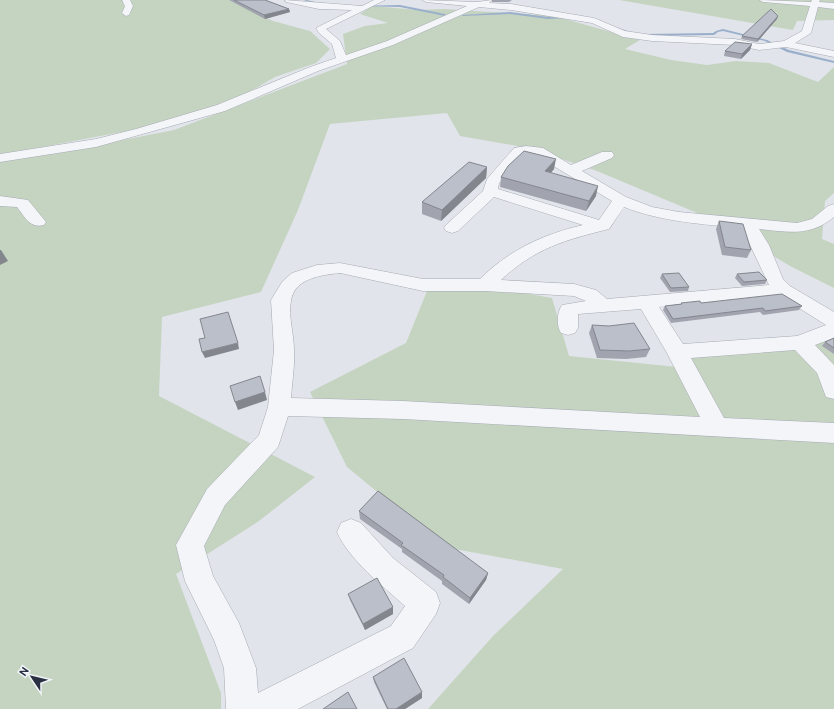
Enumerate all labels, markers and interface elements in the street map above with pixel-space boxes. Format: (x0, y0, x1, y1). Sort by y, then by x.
north arrow (12, 657, 52, 697)
text: N (17, 664, 31, 678)

